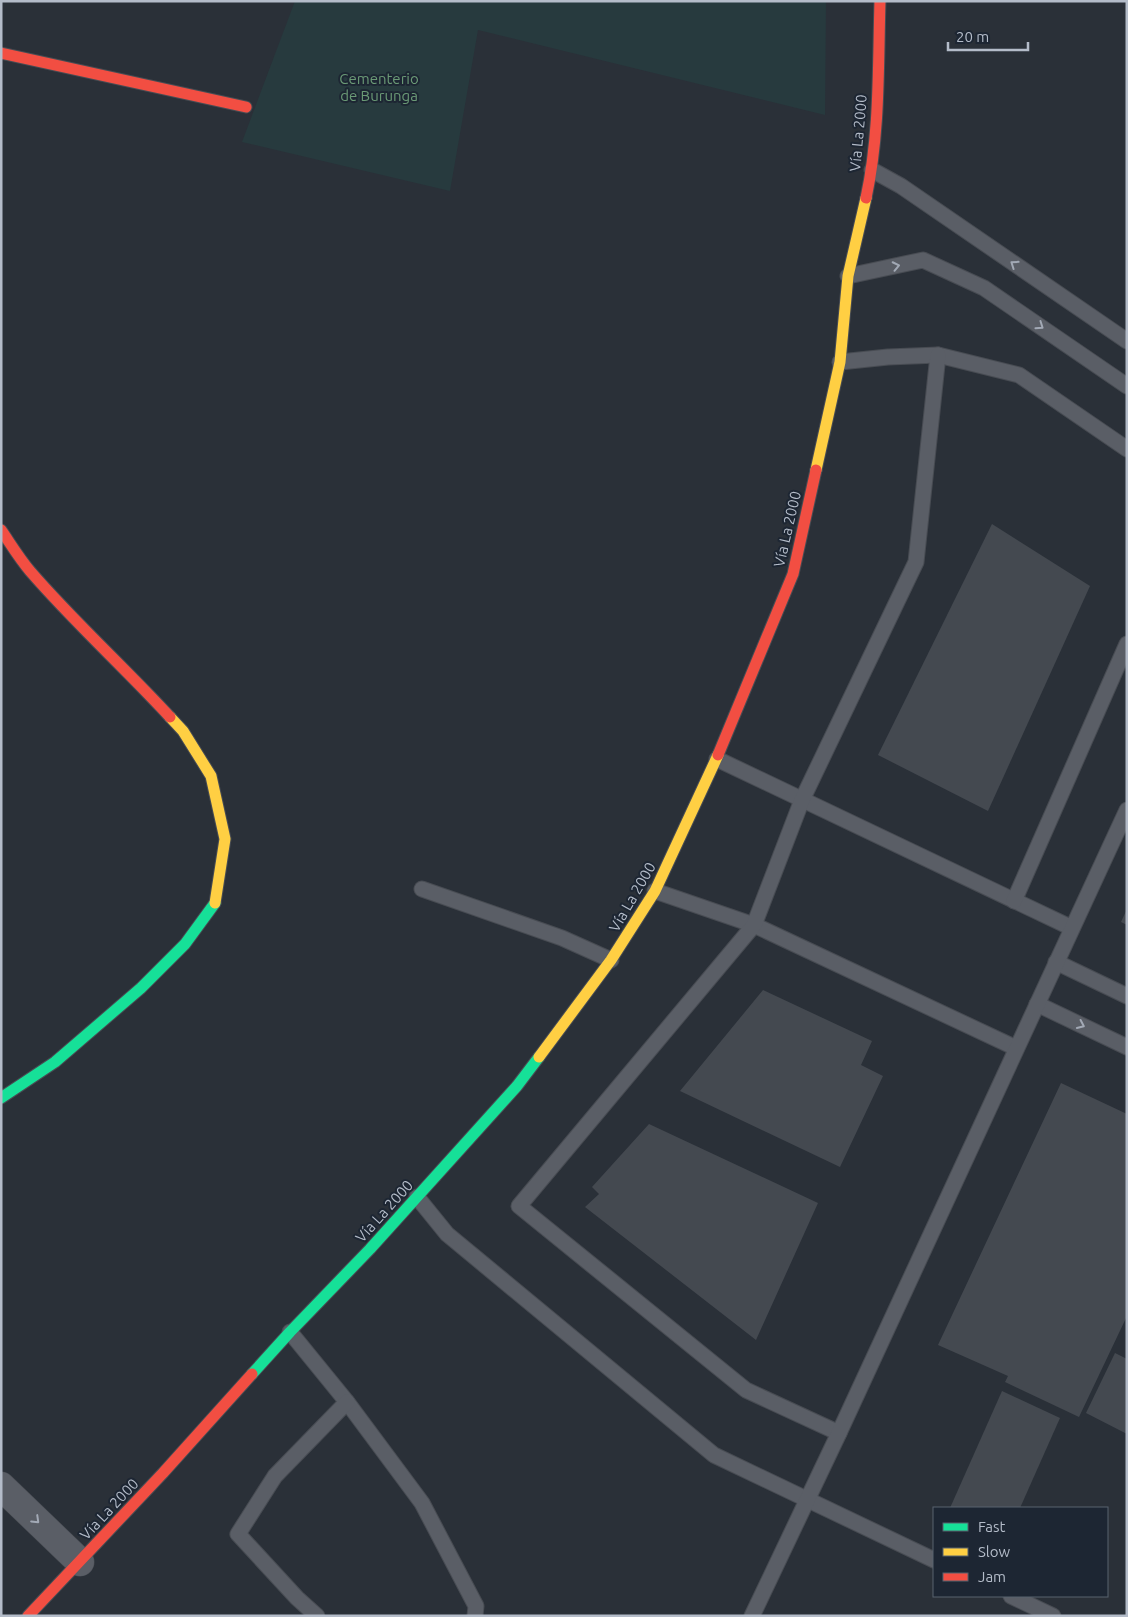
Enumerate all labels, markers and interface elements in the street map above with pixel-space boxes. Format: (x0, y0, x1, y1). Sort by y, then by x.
scale bar (948, 20, 1028, 52)
text: 20 m (956, 28, 989, 45)
park label: Cementerio de Burunga (339, 70, 419, 104)
street label: Vía La 2000 (846, 94, 870, 172)
one-way arrow (891, 261, 900, 272)
one-way arrow (1011, 261, 1020, 270)
one-way arrow (1034, 320, 1044, 329)
street label: Vía La 2000 (770, 489, 804, 569)
street label: Vía La 2000 (605, 859, 659, 935)
one-way arrow (1076, 1019, 1085, 1029)
street label: Vía La 2000 (352, 1177, 416, 1245)
street label: Vía La 2000 (76, 1475, 142, 1543)
legend (933, 1507, 1108, 1597)
one-way arrow (31, 1514, 40, 1523)
text: Fast (978, 1518, 1006, 1535)
text: Slow (978, 1543, 1011, 1560)
text: Jam (978, 1568, 1006, 1585)

